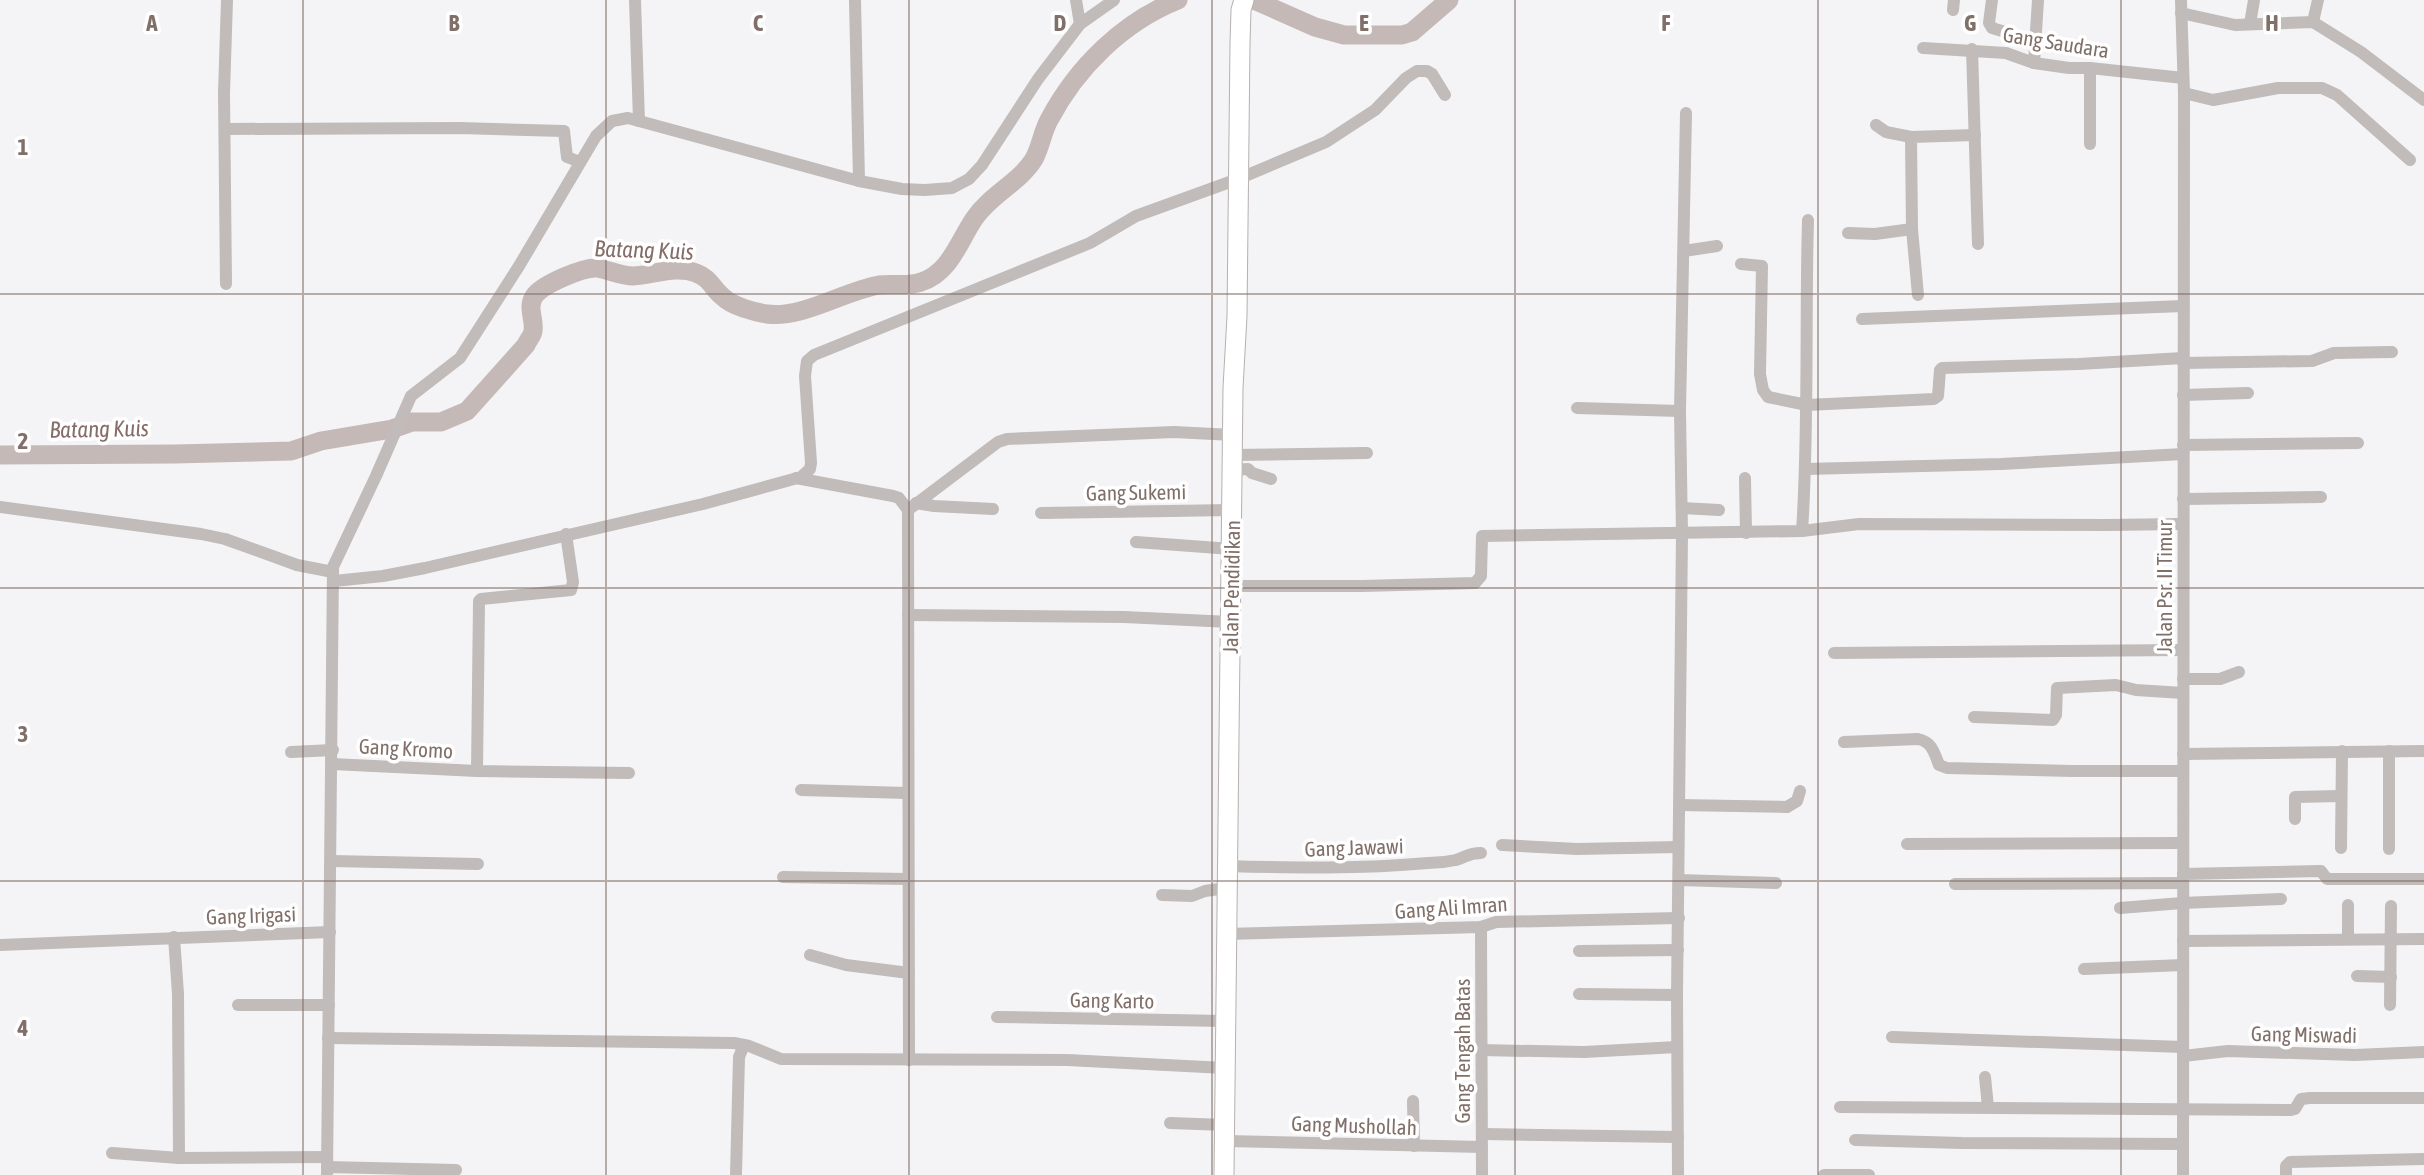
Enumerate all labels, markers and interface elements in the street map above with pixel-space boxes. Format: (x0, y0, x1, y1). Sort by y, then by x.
text: A (145, 10, 158, 36)
text: B (449, 10, 460, 36)
text: C (753, 10, 764, 36)
text: D (1054, 10, 1067, 36)
text: E (1359, 10, 1369, 36)
text: F (1661, 10, 1671, 36)
text: G (1964, 10, 1976, 36)
text: H (2265, 10, 2279, 36)
street label: Gang Saudara (2001, 22, 2111, 62)
text: 1 (18, 134, 29, 160)
water label: Batang Kuis (594, 235, 694, 265)
water label: Batang Kuis (49, 415, 149, 443)
text: 2 (18, 428, 28, 454)
street label: Gang Sukemi (1086, 479, 1186, 505)
street label: Jalan Pendidikan (1218, 520, 1244, 654)
street label: Jalan Psr. II Timur (2152, 520, 2176, 654)
text: 3 (18, 721, 28, 747)
street label: Gang Kromo (358, 734, 454, 762)
street label: Gang Jawawi (1304, 833, 1404, 861)
street label: Gang Ali Imran (1394, 891, 1508, 923)
street label: Gang Irigasi (206, 901, 296, 929)
street label: Gang Tengah Batas (1450, 978, 1474, 1124)
street label: Gang Karto (1070, 987, 1154, 1013)
text: 4 (17, 1015, 29, 1041)
street label: Gang Miswadi (2251, 1021, 2357, 1047)
street label: Gang Mushollah (1291, 1111, 1417, 1139)

